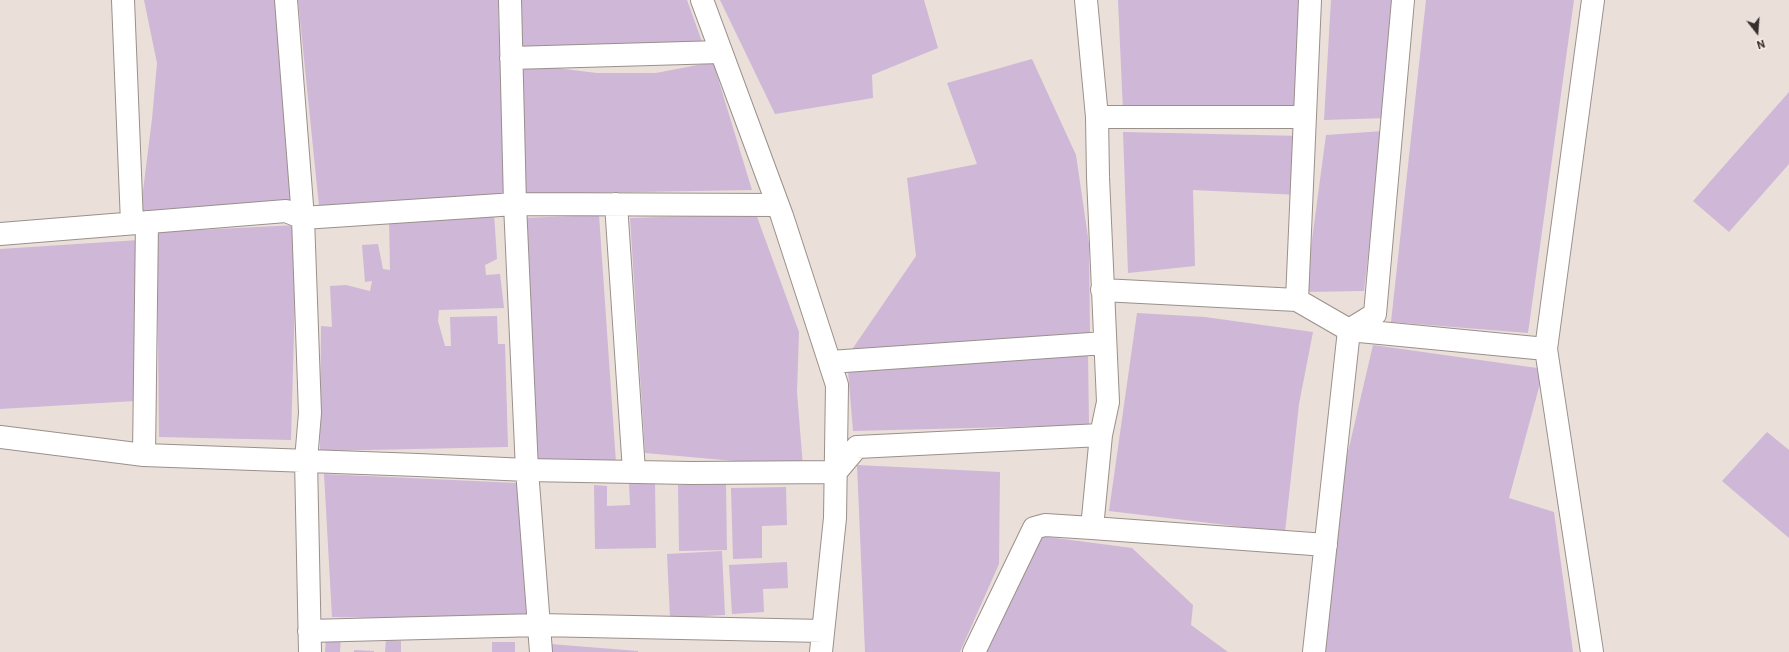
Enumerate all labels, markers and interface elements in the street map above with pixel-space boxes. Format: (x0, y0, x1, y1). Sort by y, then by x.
north arrow (1737, 12, 1777, 52)
text: N (1755, 37, 1766, 51)

